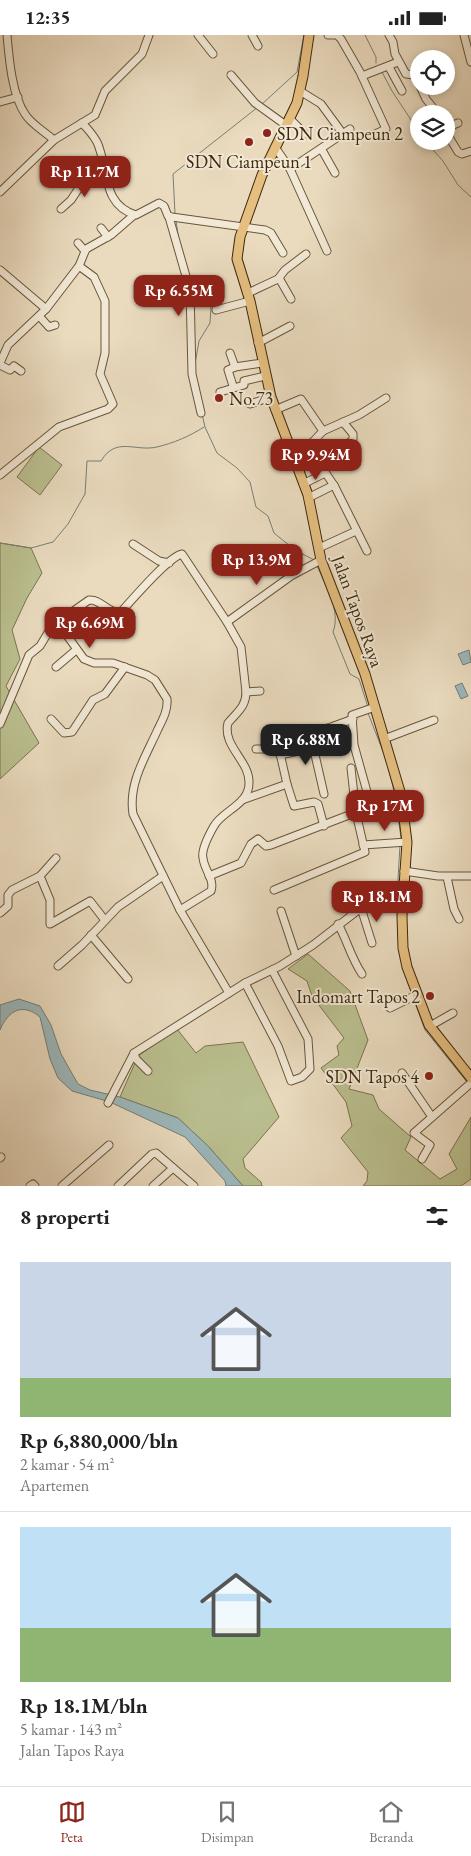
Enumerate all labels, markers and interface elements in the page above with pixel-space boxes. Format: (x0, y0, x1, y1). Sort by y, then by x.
text: 12:35 (25, 5, 71, 30)
map controls (410, 50, 455, 150)
button: locate (410, 50, 455, 95)
button: layers (410, 105, 455, 150)
place label: SDN Ciampeun 2 (277, 122, 403, 145)
marker: SDN Ciampeun 2 (261, 127, 273, 139)
marker: SDN Ciampeun 1 (243, 136, 255, 148)
place label: SDN Ciampeun 1 (186, 150, 312, 173)
pin: Rp 11.7M (33, 155, 137, 198)
text: Rp 11.7M (51, 161, 119, 182)
pin: Rp 6.55M (127, 275, 231, 317)
text: Rp 6.55M (145, 280, 213, 301)
place label: No.73 (229, 387, 273, 410)
marker: No.73 (213, 392, 225, 404)
pin: Rp 9.94M (264, 439, 368, 481)
text: Rp 9.94M (282, 444, 350, 465)
pin: Rp 13.9M (205, 543, 309, 586)
text: Rp 13.9M (223, 549, 291, 570)
street label: Jalan Tapos Raya (326, 550, 389, 671)
pin: Rp 6.69M (38, 607, 142, 649)
text: Rp 6.69M (56, 612, 124, 633)
pin: Rp 6.88M (254, 723, 358, 766)
text: Rp 6.88M (272, 729, 340, 750)
pin: Rp 17M (344, 789, 426, 832)
text: Rp 17M (357, 795, 413, 816)
pin: Rp 18.1M (325, 881, 429, 923)
text: Rp 18.1M (343, 886, 411, 907)
place label: Indomart Tapos 2 (296, 985, 420, 1008)
marker: Indomart Tapos 2 (424, 990, 436, 1002)
place label: SDN Tapos 4 (326, 1065, 419, 1088)
marker: SDN Tapos 4 (423, 1070, 435, 1082)
icon: filters (423, 1202, 451, 1230)
text: 8 properti (20, 1203, 110, 1230)
icon: home (191, 1294, 281, 1384)
text: Rp 6,880,000/bln (20, 1427, 178, 1454)
text: 2 kamar · 54 m² (20, 1454, 114, 1475)
text: Apartemen (20, 1475, 89, 1496)
icon: home (191, 1560, 281, 1650)
text: Rp 18.1M/bln (20, 1692, 148, 1719)
text: 5 kamar · 143 m² (20, 1719, 122, 1740)
text: Jalan Tapos Raya (20, 1740, 125, 1761)
tab: Peta (58, 1798, 86, 1846)
tab: Disimpan (201, 1798, 254, 1846)
tab: Beranda (369, 1798, 413, 1846)

